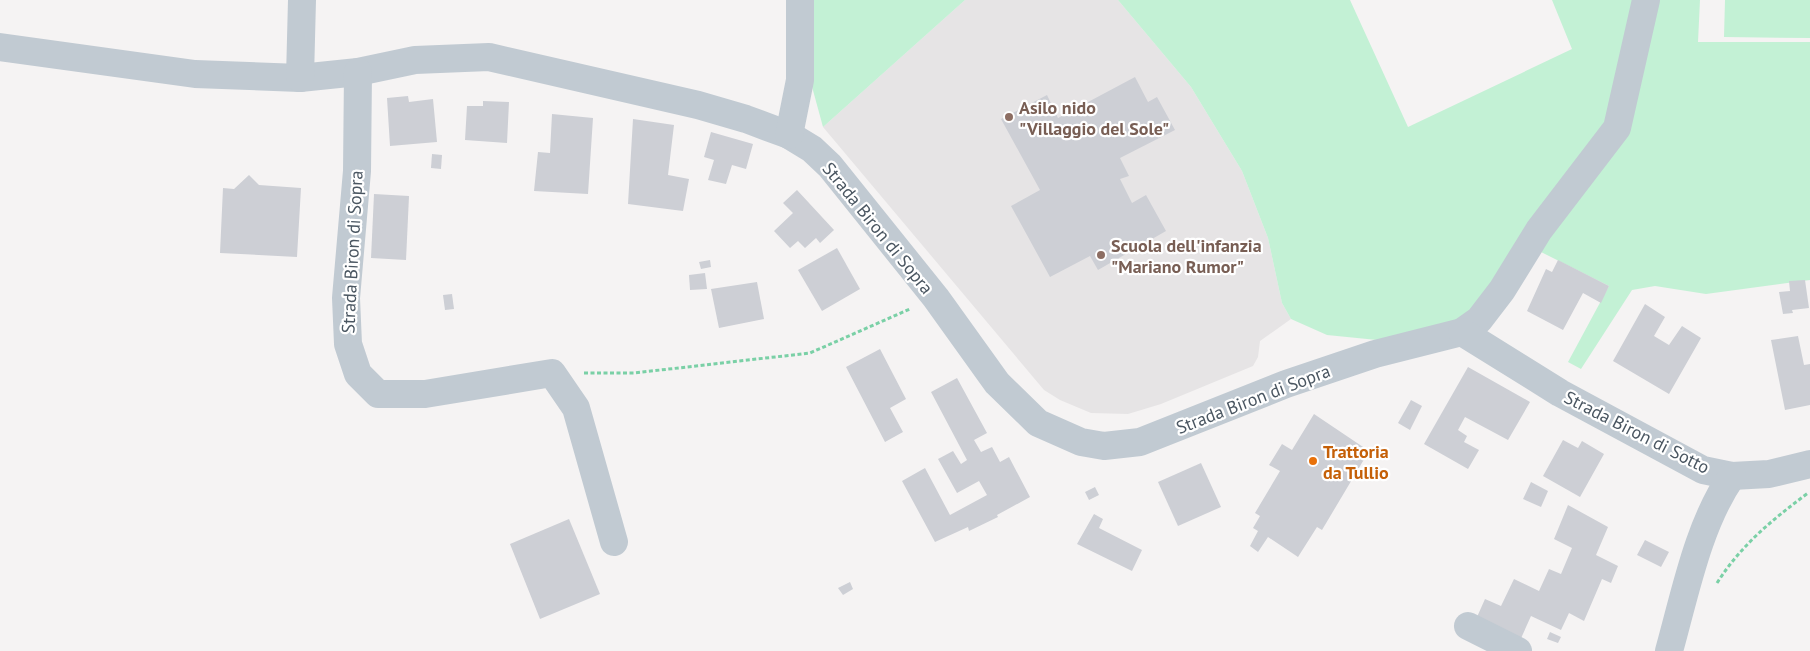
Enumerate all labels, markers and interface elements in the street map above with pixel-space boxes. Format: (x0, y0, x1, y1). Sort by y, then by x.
place label: Asilo nido "Villaggio del Sole" (1019, 96, 1169, 140)
marker: Asilo nido "Villaggio del Sole" (1003, 111, 1015, 123)
street label: Strada Biron di Sopra (818, 157, 938, 299)
street label: Strada Biron di Sopra (336, 170, 368, 334)
place label: Scuola dell'infanzia "Mariano Rumor" (1111, 234, 1262, 278)
marker: Scuola dell'infanzia "Mariano Rumor" (1095, 249, 1107, 261)
street label: Strada Biron di Sopra (1173, 359, 1333, 439)
street label: Strada Biron di Sotto (1560, 385, 1714, 479)
place label: Trattoria da Tullio (1323, 440, 1389, 484)
marker: Trattoria da Tullio (1307, 455, 1319, 467)

